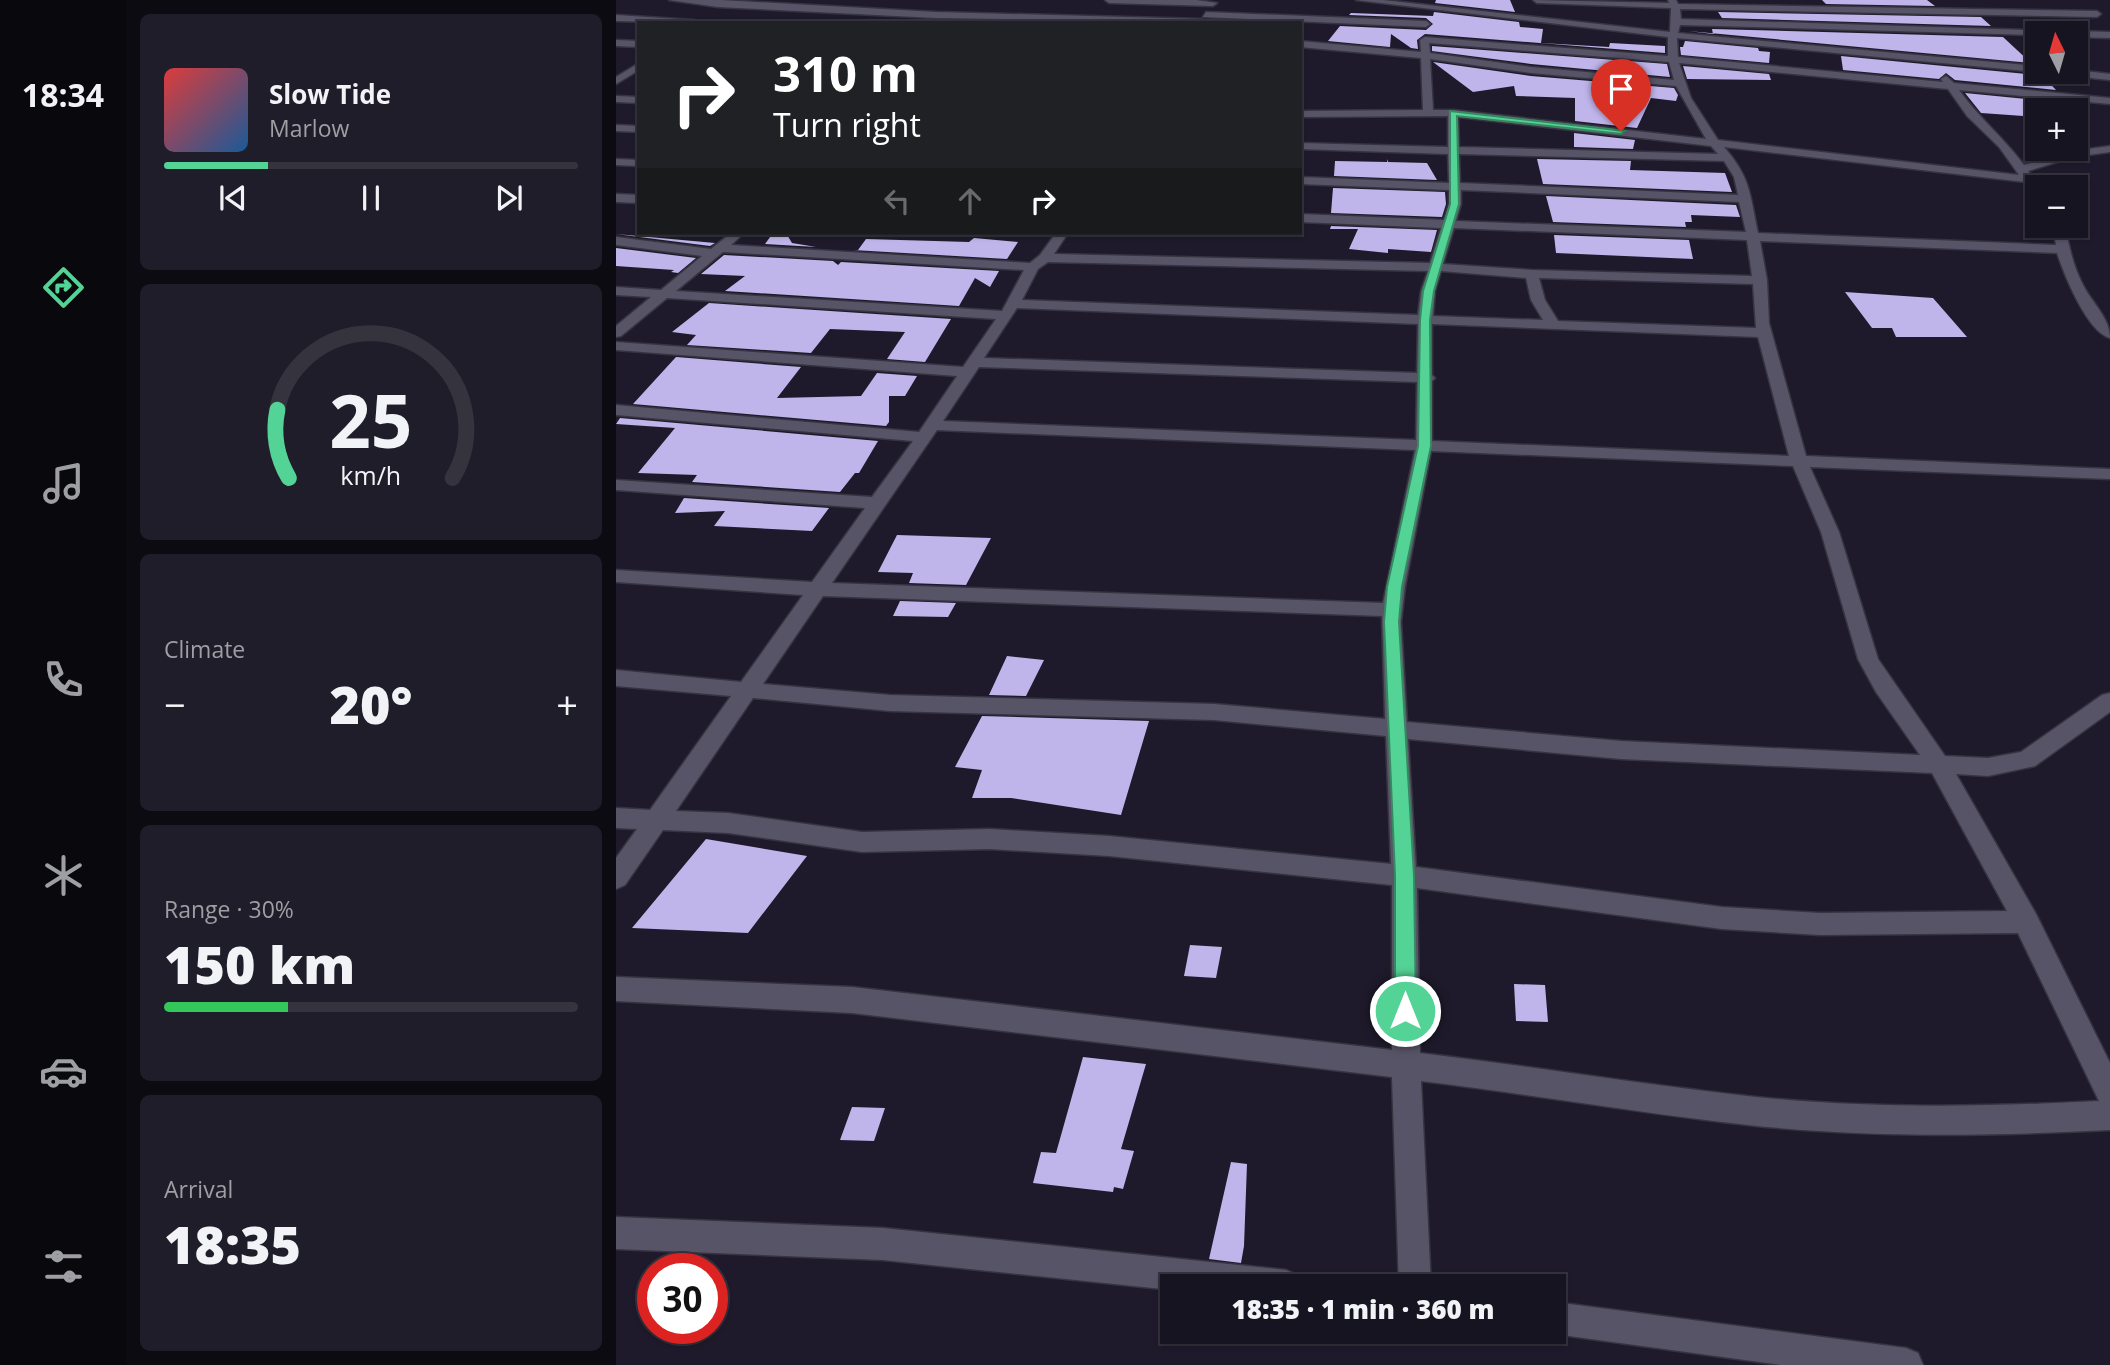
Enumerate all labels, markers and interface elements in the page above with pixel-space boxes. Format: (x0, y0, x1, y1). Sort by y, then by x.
north arrow (2025, 21, 2088, 84)
map controls (2025, 21, 2088, 238)
text: 310 m (773, 40, 918, 106)
icon: right (658, 49, 749, 140)
pin (1591, 59, 1651, 131)
icon: arrive (1602, 70, 1640, 108)
text: 18:34 (22, 73, 104, 116)
text: Slow Tide (269, 76, 391, 112)
button: + (2025, 98, 2088, 161)
text: Turn right (773, 103, 921, 146)
text: Marlow (269, 112, 349, 144)
button: − (2025, 175, 2088, 238)
icon: previous (214, 179, 252, 217)
icon: pause (352, 179, 390, 217)
icon: next (490, 179, 528, 217)
icon: left (878, 182, 916, 220)
icon: ahead (951, 182, 989, 220)
icon: right (1024, 182, 1062, 220)
icon: directions (39, 263, 88, 312)
text: 25 (329, 371, 413, 470)
text: km/h (341, 458, 401, 492)
icon: music (39, 459, 88, 508)
text: Climate (164, 633, 245, 665)
icon: phone (39, 655, 88, 704)
text: 20° (330, 668, 412, 739)
text: − (164, 678, 186, 730)
text: + (556, 678, 578, 730)
icon: climate (39, 851, 88, 900)
text: Range · 30% (164, 893, 294, 925)
text: 150 km (164, 928, 355, 999)
position arrow (1368, 974, 1442, 1048)
icon: car (39, 1047, 88, 1096)
text: Arrival (164, 1173, 233, 1205)
text: 18:35 (164, 1208, 301, 1279)
icon: filters (39, 1242, 88, 1291)
speed limit sign: 30 (637, 1253, 728, 1344)
text: 18:35 · 1 min · 360 m (1232, 1291, 1494, 1327)

